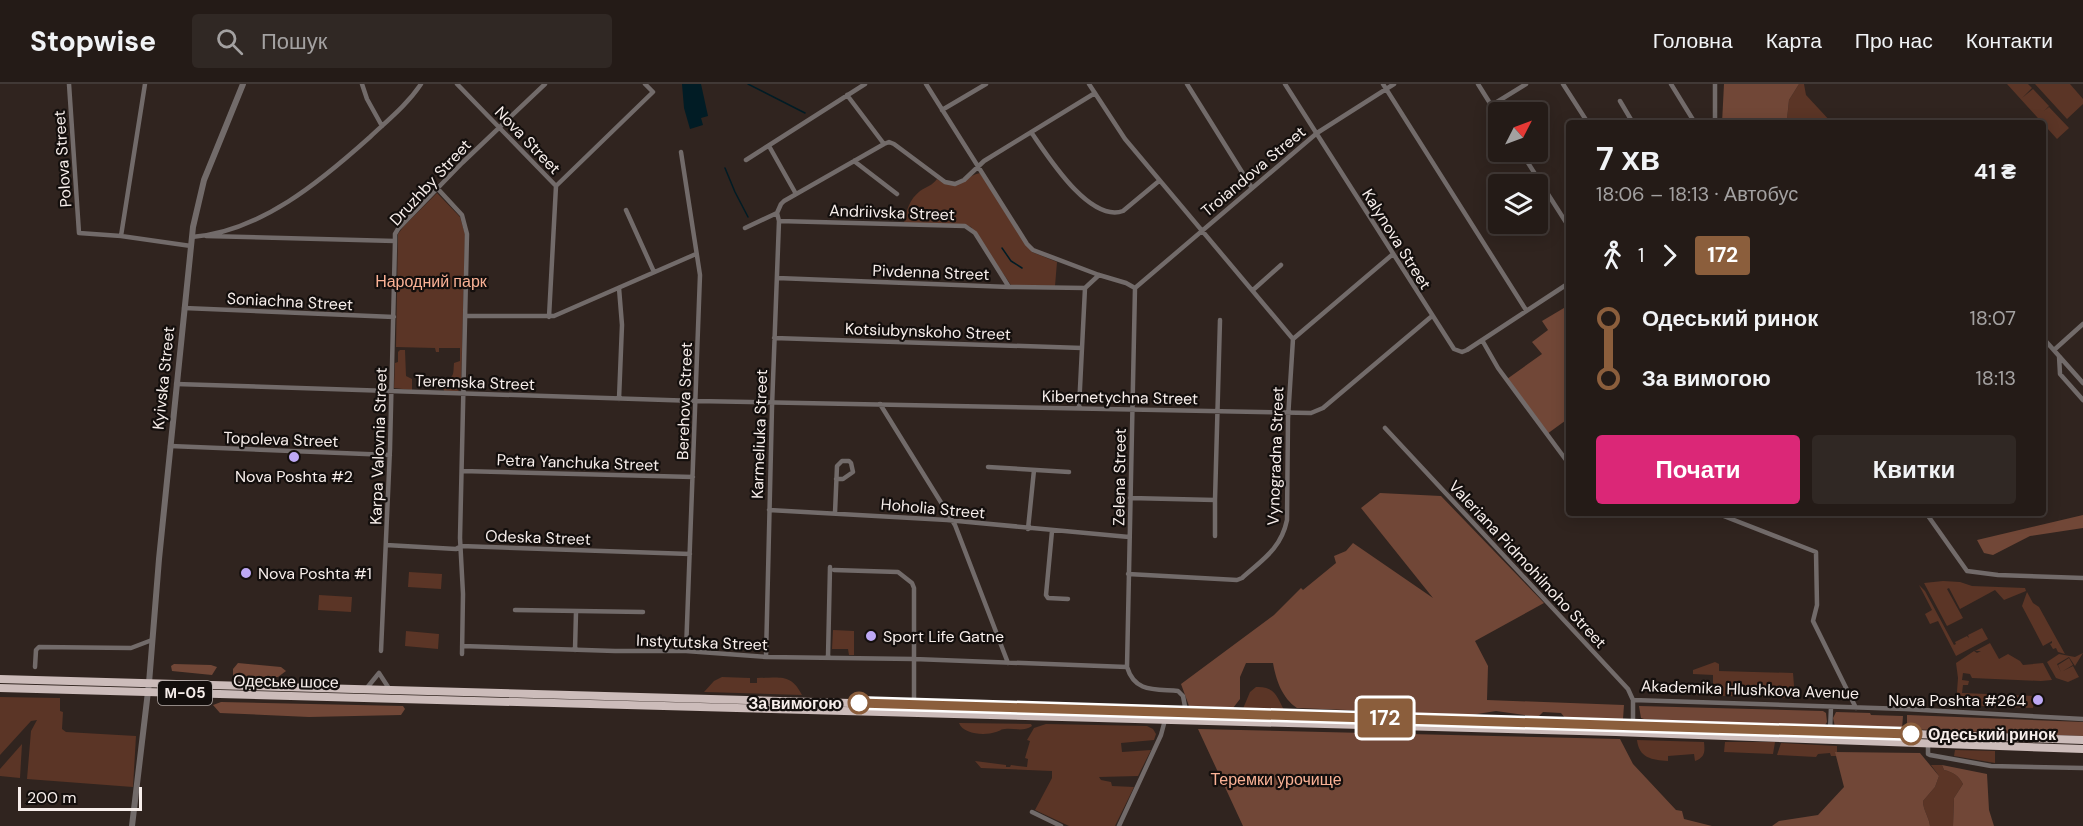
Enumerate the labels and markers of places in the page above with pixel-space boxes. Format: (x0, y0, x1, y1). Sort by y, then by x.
marker: Nova Poshta #2 (287, 450, 301, 464)
place label: Nova Poshta #2 (235, 466, 353, 487)
place label: Nova Poshta #1 (258, 563, 372, 584)
marker: Nova Poshta #1 (239, 566, 253, 580)
place label: Sport Life Gatne (883, 626, 1004, 647)
marker: Sport Life Gatne (864, 629, 878, 643)
place label: Nova Poshta #264 (1888, 690, 2026, 711)
marker: За вимогою (848, 692, 870, 714)
place label: За вимогою (748, 693, 842, 714)
marker: Nova Poshta #264 (2031, 693, 2045, 707)
marker: Одеський ринок (1900, 723, 1922, 745)
place label: Одеський ринок (1928, 724, 2057, 745)

